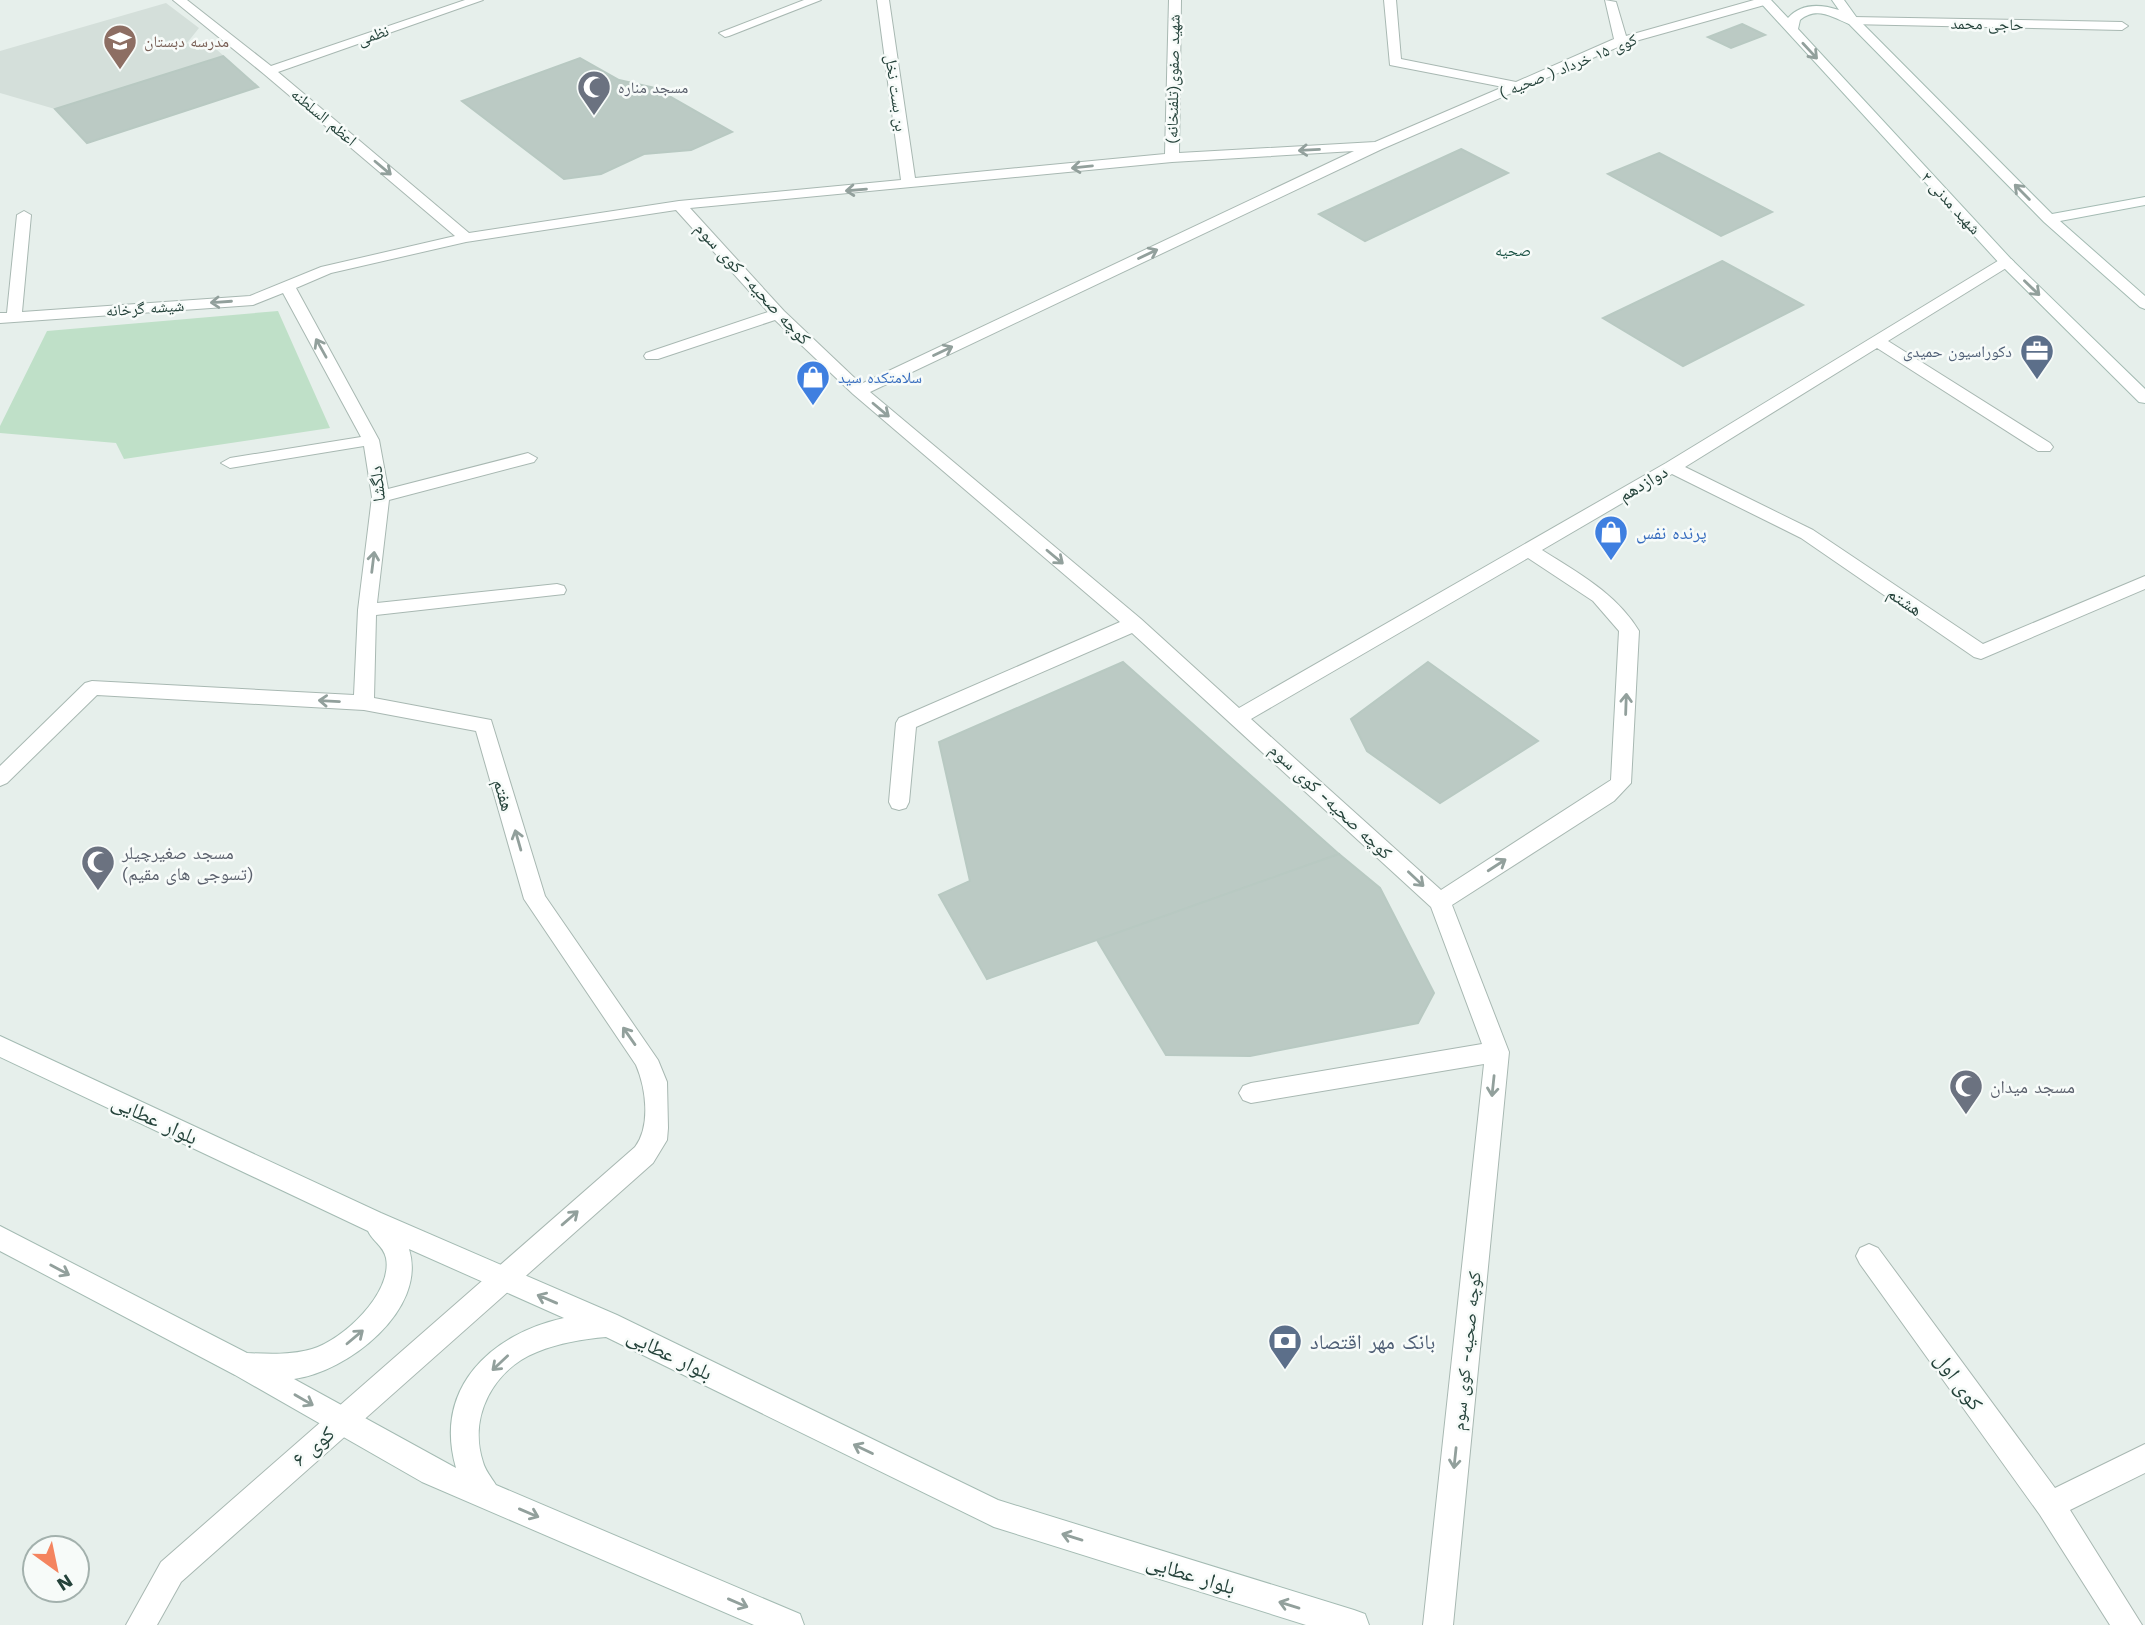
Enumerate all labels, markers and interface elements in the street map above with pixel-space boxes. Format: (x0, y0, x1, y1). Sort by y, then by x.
street label: شهید صفوی(تلفنخانه) (1162, 14, 1185, 144)
street label: حاجی محمد (1950, 14, 2024, 35)
street label: نظمی (355, 21, 392, 50)
school or university icon: مدرسه دبستان (101, 22, 139, 71)
street label: کوی ۱۵ خرداد ( صحیه ) (1496, 30, 1640, 103)
place label: مدرسه دبستان (144, 32, 229, 52)
one-way arrow (1801, 42, 1818, 59)
street label: بن بست نخل (880, 53, 911, 133)
mosque icon: مسجد مناره (575, 68, 613, 117)
place label: مسجد مناره (618, 78, 688, 97)
street label: اعظم السلطنه (287, 84, 361, 151)
one-way arrow (1298, 144, 1321, 157)
one-way arrow (374, 159, 392, 175)
one-way arrow (1071, 161, 1094, 174)
street label: شهید مدنی ۲ (1917, 168, 1985, 239)
one-way arrow (845, 184, 868, 197)
one-way arrow (2014, 184, 2031, 201)
street label: کوچه صحیه- کوی سوم (689, 217, 816, 350)
district label: صحیه (1495, 241, 1531, 260)
one-way arrow (1137, 247, 1158, 260)
one-way arrow (2024, 279, 2041, 296)
street label: شیشه گرخانه (105, 296, 185, 320)
one-way arrow (211, 296, 233, 309)
office icon: دکوراسیون حمیدی (2018, 332, 2056, 381)
one-way arrow (314, 339, 328, 359)
place label: دکوراسیون حمیدی (1903, 342, 2012, 362)
one-way arrow (932, 344, 953, 358)
shop icon: سلامتکده سید (794, 358, 832, 407)
place label: سلامتکده سید (838, 368, 922, 387)
one-way arrow (872, 402, 890, 418)
street label: دوازدهم (1615, 461, 1672, 507)
street label: دلگشا (365, 465, 389, 503)
shop icon: پرنده نفس (1592, 513, 1630, 562)
place label: پرنده نفس (1636, 522, 1707, 544)
one-way arrow (1046, 549, 1064, 565)
one-way arrow (367, 551, 380, 574)
street label: هشتم (1883, 582, 1926, 622)
one-way arrow (1619, 693, 1632, 716)
one-way arrow (318, 694, 341, 707)
street label: کوچه صحیه- کوی سوم (1264, 739, 1397, 865)
street label: هفتم (488, 777, 519, 814)
one-way arrow (510, 829, 523, 851)
place label: مسجد صغیرچیلر (تسوجی های مقیم) (121, 842, 253, 886)
mosque icon: مسجد صغیرچیلر (تسوجی های مقیم) (79, 843, 117, 892)
one-way arrow (1487, 857, 1507, 871)
one-way arrow (1407, 871, 1424, 888)
one-way arrow (622, 1026, 636, 1046)
mosque icon: مسجد میدان (1947, 1067, 1985, 1116)
one-way arrow (1486, 1074, 1499, 1097)
place label: مسجد میدان (1990, 1076, 2075, 1098)
street label: بلوار عطایی (108, 1088, 202, 1151)
one-way arrow (561, 1210, 579, 1226)
one-way arrow (50, 1263, 70, 1277)
street label: کوچه صحیه- کوی سوم (1447, 1270, 1487, 1432)
one-way arrow (536, 1291, 558, 1304)
bank icon: بانک مهر اقتصاد (1266, 1322, 1304, 1371)
street label: بلوار عطایی (623, 1323, 717, 1386)
one-way arrow (345, 1329, 363, 1345)
place label: بانک مهر اقتصاد (1310, 1329, 1435, 1354)
street label: کوی اول (1929, 1347, 1989, 1415)
one-way arrow (492, 1354, 509, 1371)
one-way arrow (294, 1393, 314, 1407)
street label: کوی ۶ (287, 1421, 340, 1471)
one-way arrow (853, 1441, 874, 1455)
one-way arrow (1448, 1446, 1461, 1469)
one-way arrow (518, 1507, 539, 1520)
one-way arrow (1061, 1530, 1083, 1543)
north arrow (21, 1534, 91, 1604)
street label: بلوار عطایی (1143, 1549, 1239, 1600)
text: N (53, 1569, 77, 1596)
one-way arrow (727, 1597, 748, 1610)
one-way arrow (1278, 1597, 1300, 1610)

